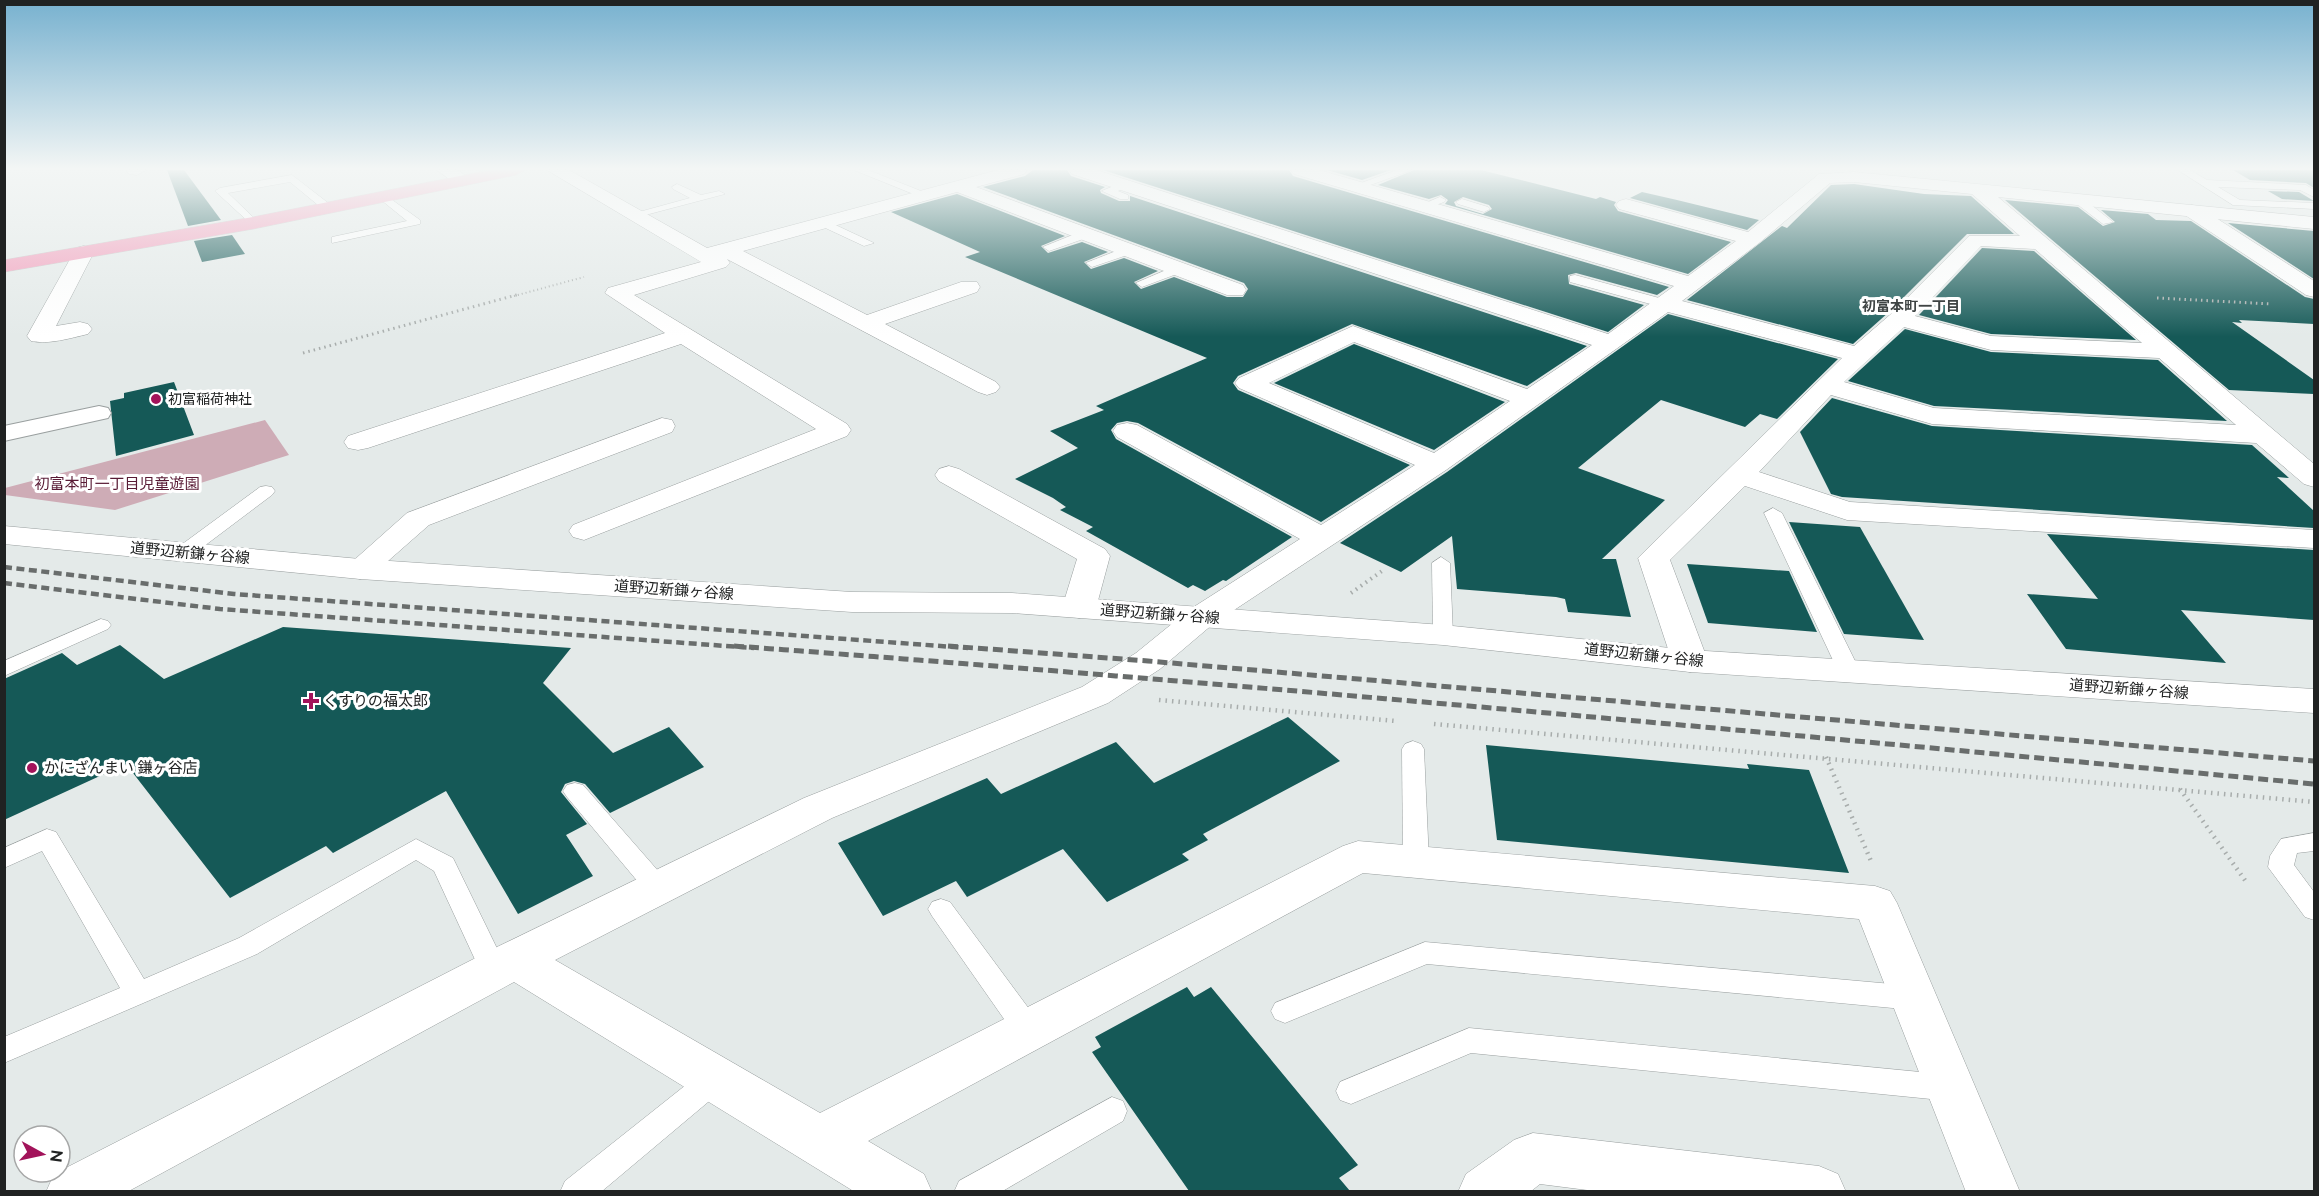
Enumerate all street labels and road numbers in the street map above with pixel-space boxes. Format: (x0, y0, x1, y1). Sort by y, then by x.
street label: 道野辺新鎌ヶ谷線 (129, 539, 251, 567)
street label: 道野辺新鎌ヶ谷線 (614, 577, 734, 603)
street label: 道野辺新鎌ヶ谷線 (1100, 601, 1220, 627)
street label: 道野辺新鎌ヶ谷線 (1583, 640, 1705, 670)
street label: 道野辺新鎌ヶ谷線 (2069, 676, 2189, 702)

